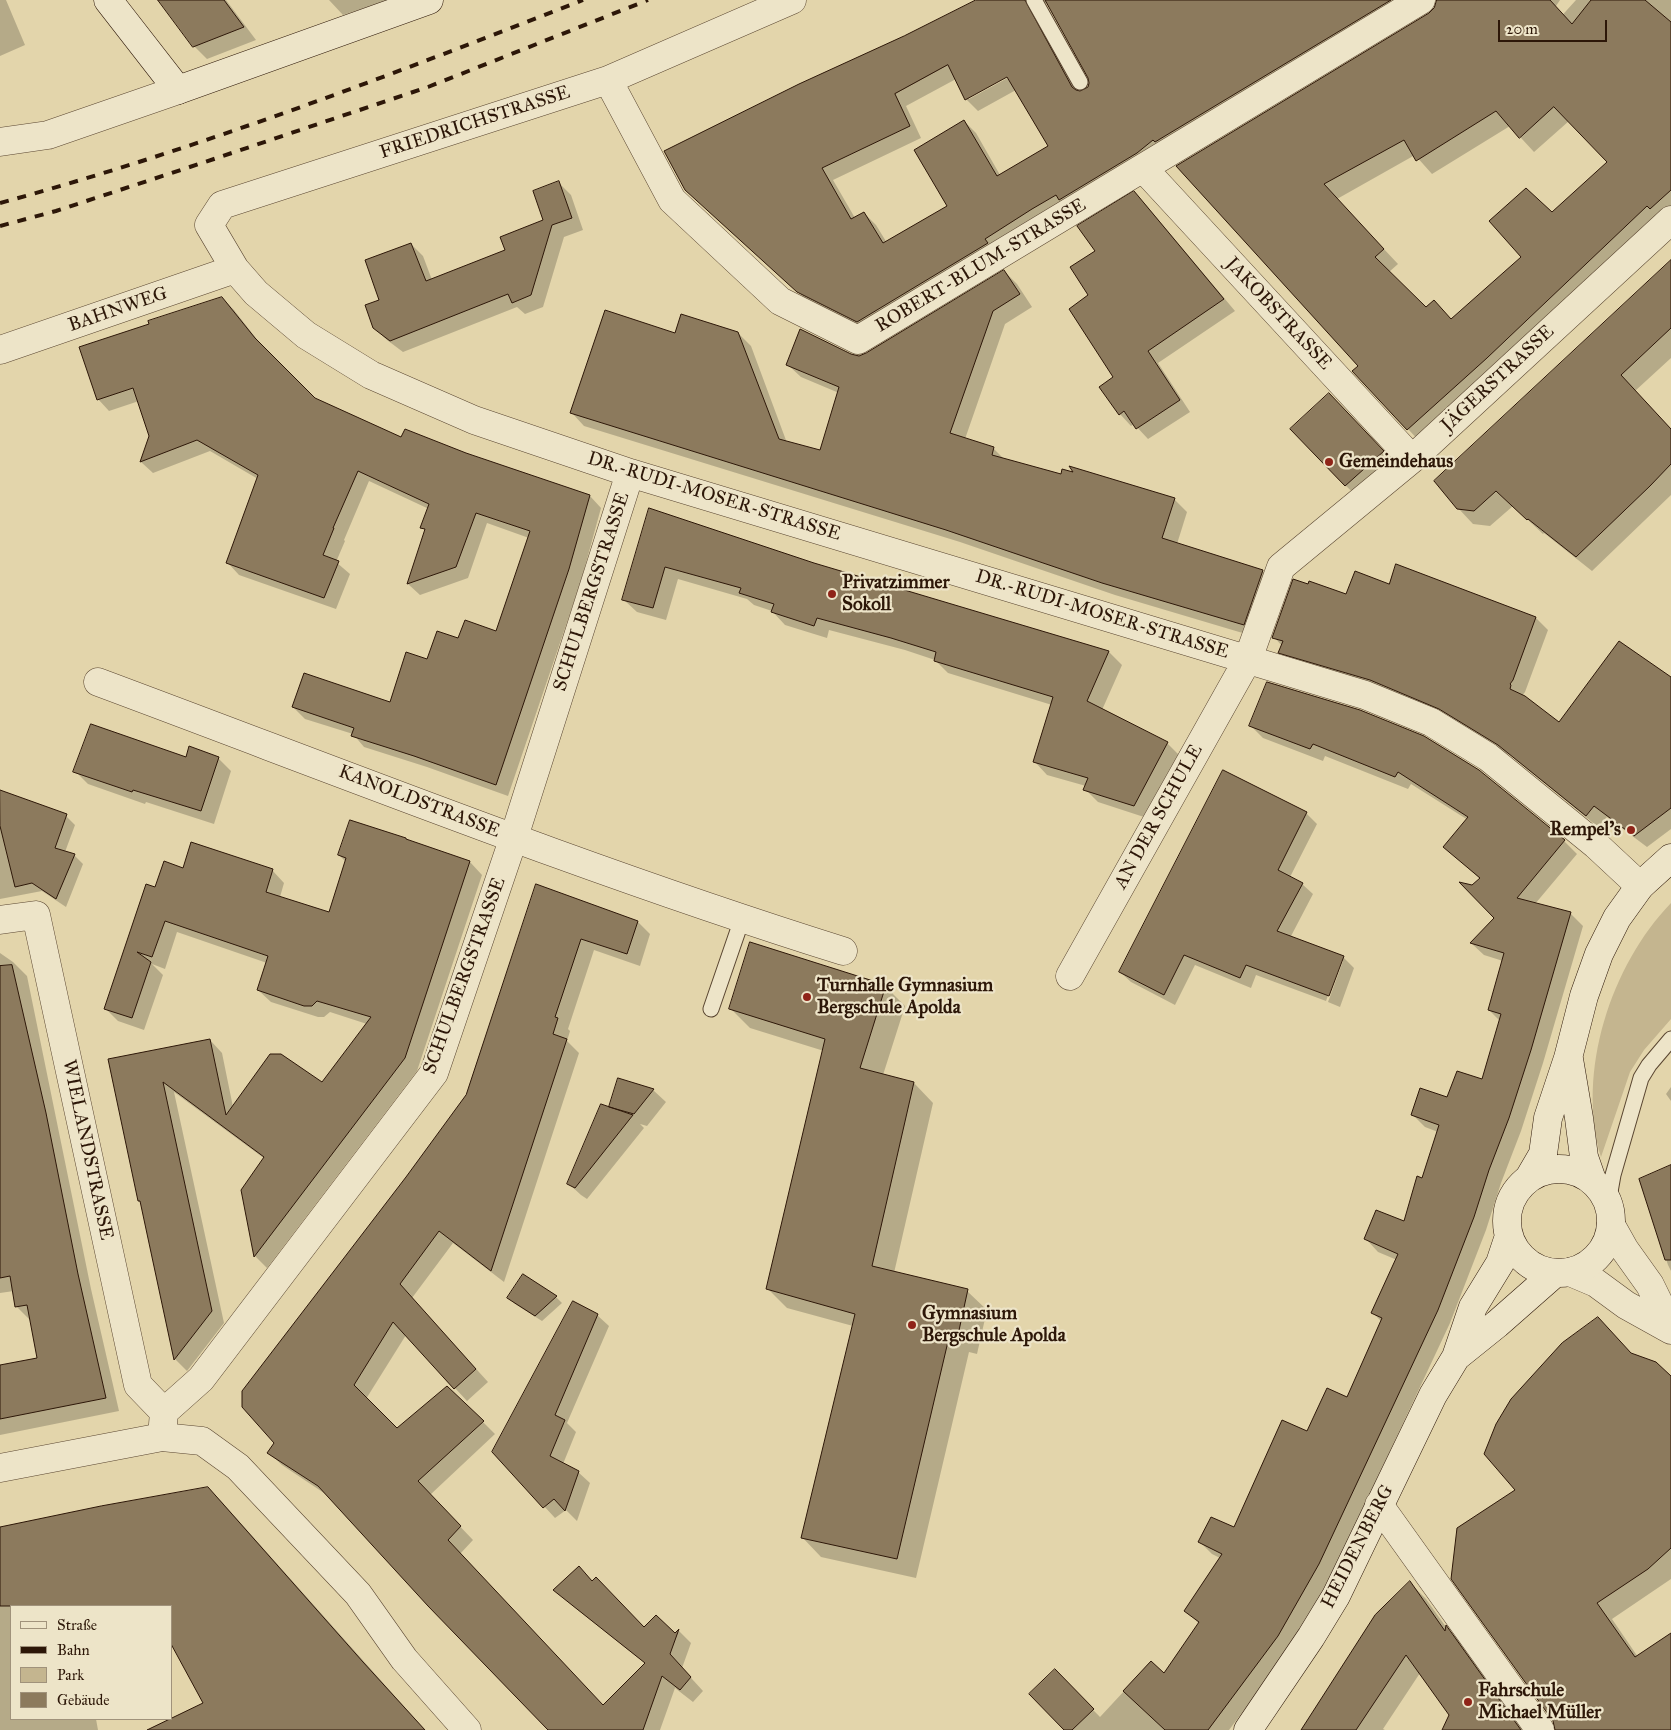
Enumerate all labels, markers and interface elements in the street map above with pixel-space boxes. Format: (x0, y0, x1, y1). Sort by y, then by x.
scale bar (1501, 10, 1610, 42)
text: 20 m (1506, 20, 1538, 38)
street label: FRIEDRICHSTRASSE (377, 81, 573, 165)
street label: ROBERT-BLUM-STRASSE (872, 194, 1090, 338)
street label: JAKOBSTRASSE (1220, 253, 1336, 375)
street label: BAHNWEG (65, 282, 171, 338)
street label: JÄGERSTRASSE (1437, 321, 1559, 437)
street label: DR.-RUDI-MOSER-STRASSE (585, 448, 843, 546)
place label: Gemeindehaus (1339, 451, 1453, 473)
marker: Gemeindehaus (1323, 456, 1335, 468)
street label: SCHULBERGSTRASSE (549, 490, 635, 694)
street label: DR.-RUDI-MOSER-STRASSE (973, 566, 1231, 664)
place label: Privatzimmer Sokoll (842, 572, 950, 616)
marker: Privatzimmer Sokoll (826, 588, 838, 600)
street label: AN DER SCHULE (1110, 741, 1208, 893)
street label: KANOLDSTRASSE (335, 761, 503, 843)
place label: Rempel's (1550, 819, 1621, 841)
marker: Rempel's (1625, 824, 1637, 836)
street label: SCHULBERGSTRASSE (419, 874, 511, 1078)
place label: Turnhalle Gymnasium Bergschule Apolda (817, 975, 993, 1019)
marker: Turnhalle Gymnasium Bergschule Apolda (801, 991, 813, 1003)
street label: WIELANDSTRASSE (57, 1058, 117, 1242)
place label: Gymnasium Bergschule Apolda (922, 1303, 1066, 1347)
marker: Gymnasium Bergschule Apolda (906, 1319, 918, 1331)
street label: HEIDENBERG (1317, 1481, 1399, 1613)
legend (10, 1605, 172, 1720)
text: Straße (57, 1616, 97, 1634)
text: Bahn (57, 1641, 90, 1659)
text: Park (57, 1666, 84, 1684)
place label: Fahrschule Michael Müller (1478, 1680, 1601, 1724)
text: Gebäude (57, 1691, 110, 1709)
marker: Fahrschule Michael Müller (1462, 1696, 1474, 1708)

